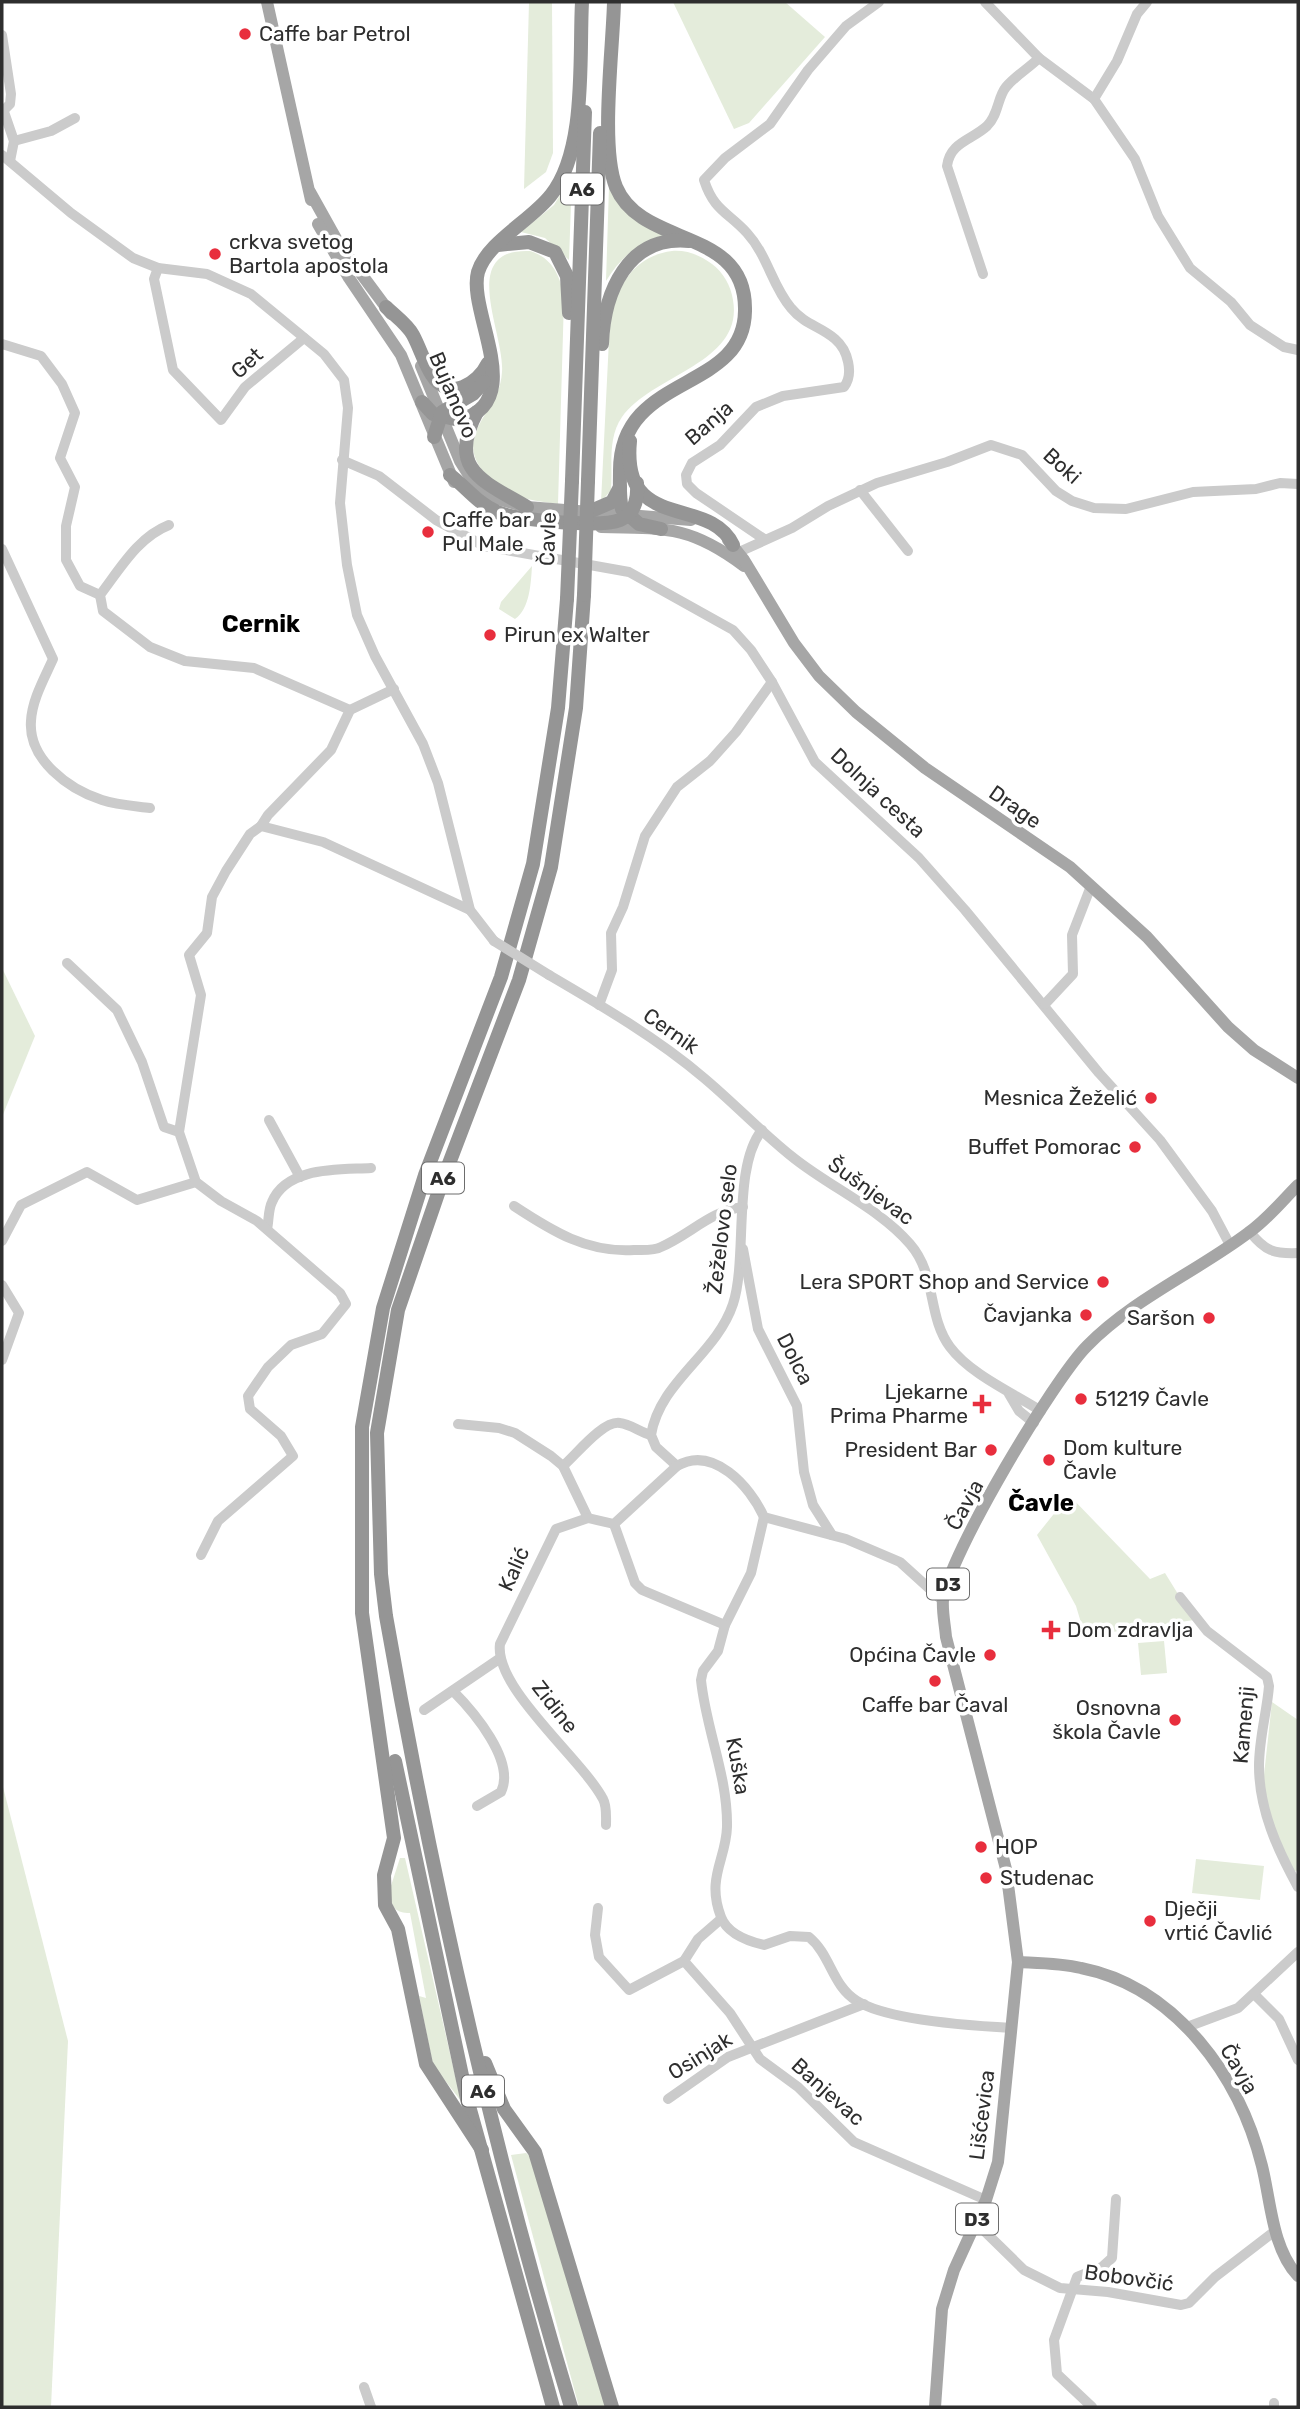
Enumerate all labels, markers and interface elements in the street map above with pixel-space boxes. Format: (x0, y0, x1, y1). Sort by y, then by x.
place label: Caffe bar Petrol (259, 21, 411, 46)
marker: Caffe bar Petrol (237, 26, 253, 42)
road number: A6 (561, 174, 603, 204)
place label: crkva svetog Bartola apostola (229, 229, 389, 278)
marker: crkva svetog Bartola apostola (207, 246, 223, 262)
street label: Get (226, 342, 268, 383)
street label: Bujanovo (424, 348, 483, 442)
street label: Banja (680, 395, 738, 450)
street label: Boki (1038, 442, 1086, 489)
place label: Caffe bar Pul Male (442, 507, 531, 556)
street label: Čavle (534, 512, 561, 566)
marker: Caffe bar Pul Male (420, 524, 436, 540)
district label: Cernik (222, 610, 300, 638)
place label: Pirun ex Walter (504, 622, 650, 647)
marker: Pirun ex Walter (482, 627, 498, 643)
street label: Dolnja cesta (826, 742, 931, 843)
street label: Drage (984, 780, 1046, 834)
street label: Cernik (639, 1002, 704, 1059)
place label: Mesnica Žeželić (984, 1085, 1137, 1110)
marker: Mesnica Žeželić (1143, 1090, 1159, 1106)
place label: Buffet Pomorac (968, 1134, 1121, 1159)
marker: Buffet Pomorac (1127, 1139, 1143, 1155)
street label: Šušnjevac (823, 1151, 919, 1230)
road number: A6 (422, 1162, 464, 1194)
street label: Žeželovo selo (701, 1162, 742, 1296)
place label: Lera SPORT Shop and Service (800, 1269, 1089, 1294)
marker: Lera SPORT Shop and Service (1095, 1274, 1111, 1290)
place label: Čavjanka (983, 1302, 1072, 1327)
place label: Saršon (1127, 1305, 1195, 1330)
marker: Čavjanka (1078, 1307, 1094, 1323)
marker: Saršon (1201, 1310, 1217, 1326)
street label: Dolca (772, 1329, 819, 1389)
place label: Ljekarne Prima Pharme (830, 1379, 968, 1428)
place label: 51219 Čavle (1095, 1386, 1209, 1411)
marker: 51219 Čavle (1073, 1391, 1089, 1407)
marker: Ljekarne Prima Pharme (974, 1396, 990, 1412)
place label: Dom kulture Čavle (1063, 1435, 1182, 1484)
place label: President Bar (844, 1437, 977, 1462)
marker: President Bar (983, 1442, 999, 1458)
marker: Dom kulture Čavle (1041, 1452, 1057, 1468)
street label: Čavja (941, 1475, 989, 1534)
district label: Čavle (1008, 1488, 1074, 1517)
street label: Kalić (493, 1543, 534, 1595)
road number: D3 (927, 1568, 969, 1600)
place label: Dom zdravlja (1067, 1617, 1193, 1642)
marker: Dom zdravlja (1041, 1620, 1061, 1640)
place label: Općina Čavle (849, 1642, 976, 1667)
marker: Općina Čavle (982, 1647, 998, 1663)
marker: Caffe bar Čaval (927, 1673, 943, 1689)
street label: Zidine (527, 1675, 584, 1738)
street label: Kamenji (1228, 1685, 1259, 1765)
place label: Caffe bar Čaval (862, 1692, 1008, 1717)
place label: Osnovna škola Čavle (1052, 1695, 1161, 1744)
marker: Osnovna škola Čavle (1167, 1712, 1183, 1728)
street label: Kuška (721, 1735, 756, 1797)
place label: HOP (995, 1834, 1038, 1859)
marker: HOP (973, 1839, 989, 1855)
place label: Studenac (1000, 1865, 1094, 1890)
marker: Studenac (978, 1870, 994, 1886)
place label: Dječji vrtić Čavlić (1164, 1896, 1272, 1945)
marker: Dječji vrtić Čavlić (1142, 1913, 1158, 1929)
street label: Osinjak (663, 2026, 736, 2085)
street label: Čavja (1215, 2039, 1264, 2098)
street label: Banjevac (787, 2052, 870, 2131)
street label: Lišćevica (964, 2069, 999, 2161)
road number: A6 (462, 2076, 504, 2106)
road number: D3 (956, 2204, 998, 2234)
street label: Bobovčić (1083, 2259, 1175, 2296)

